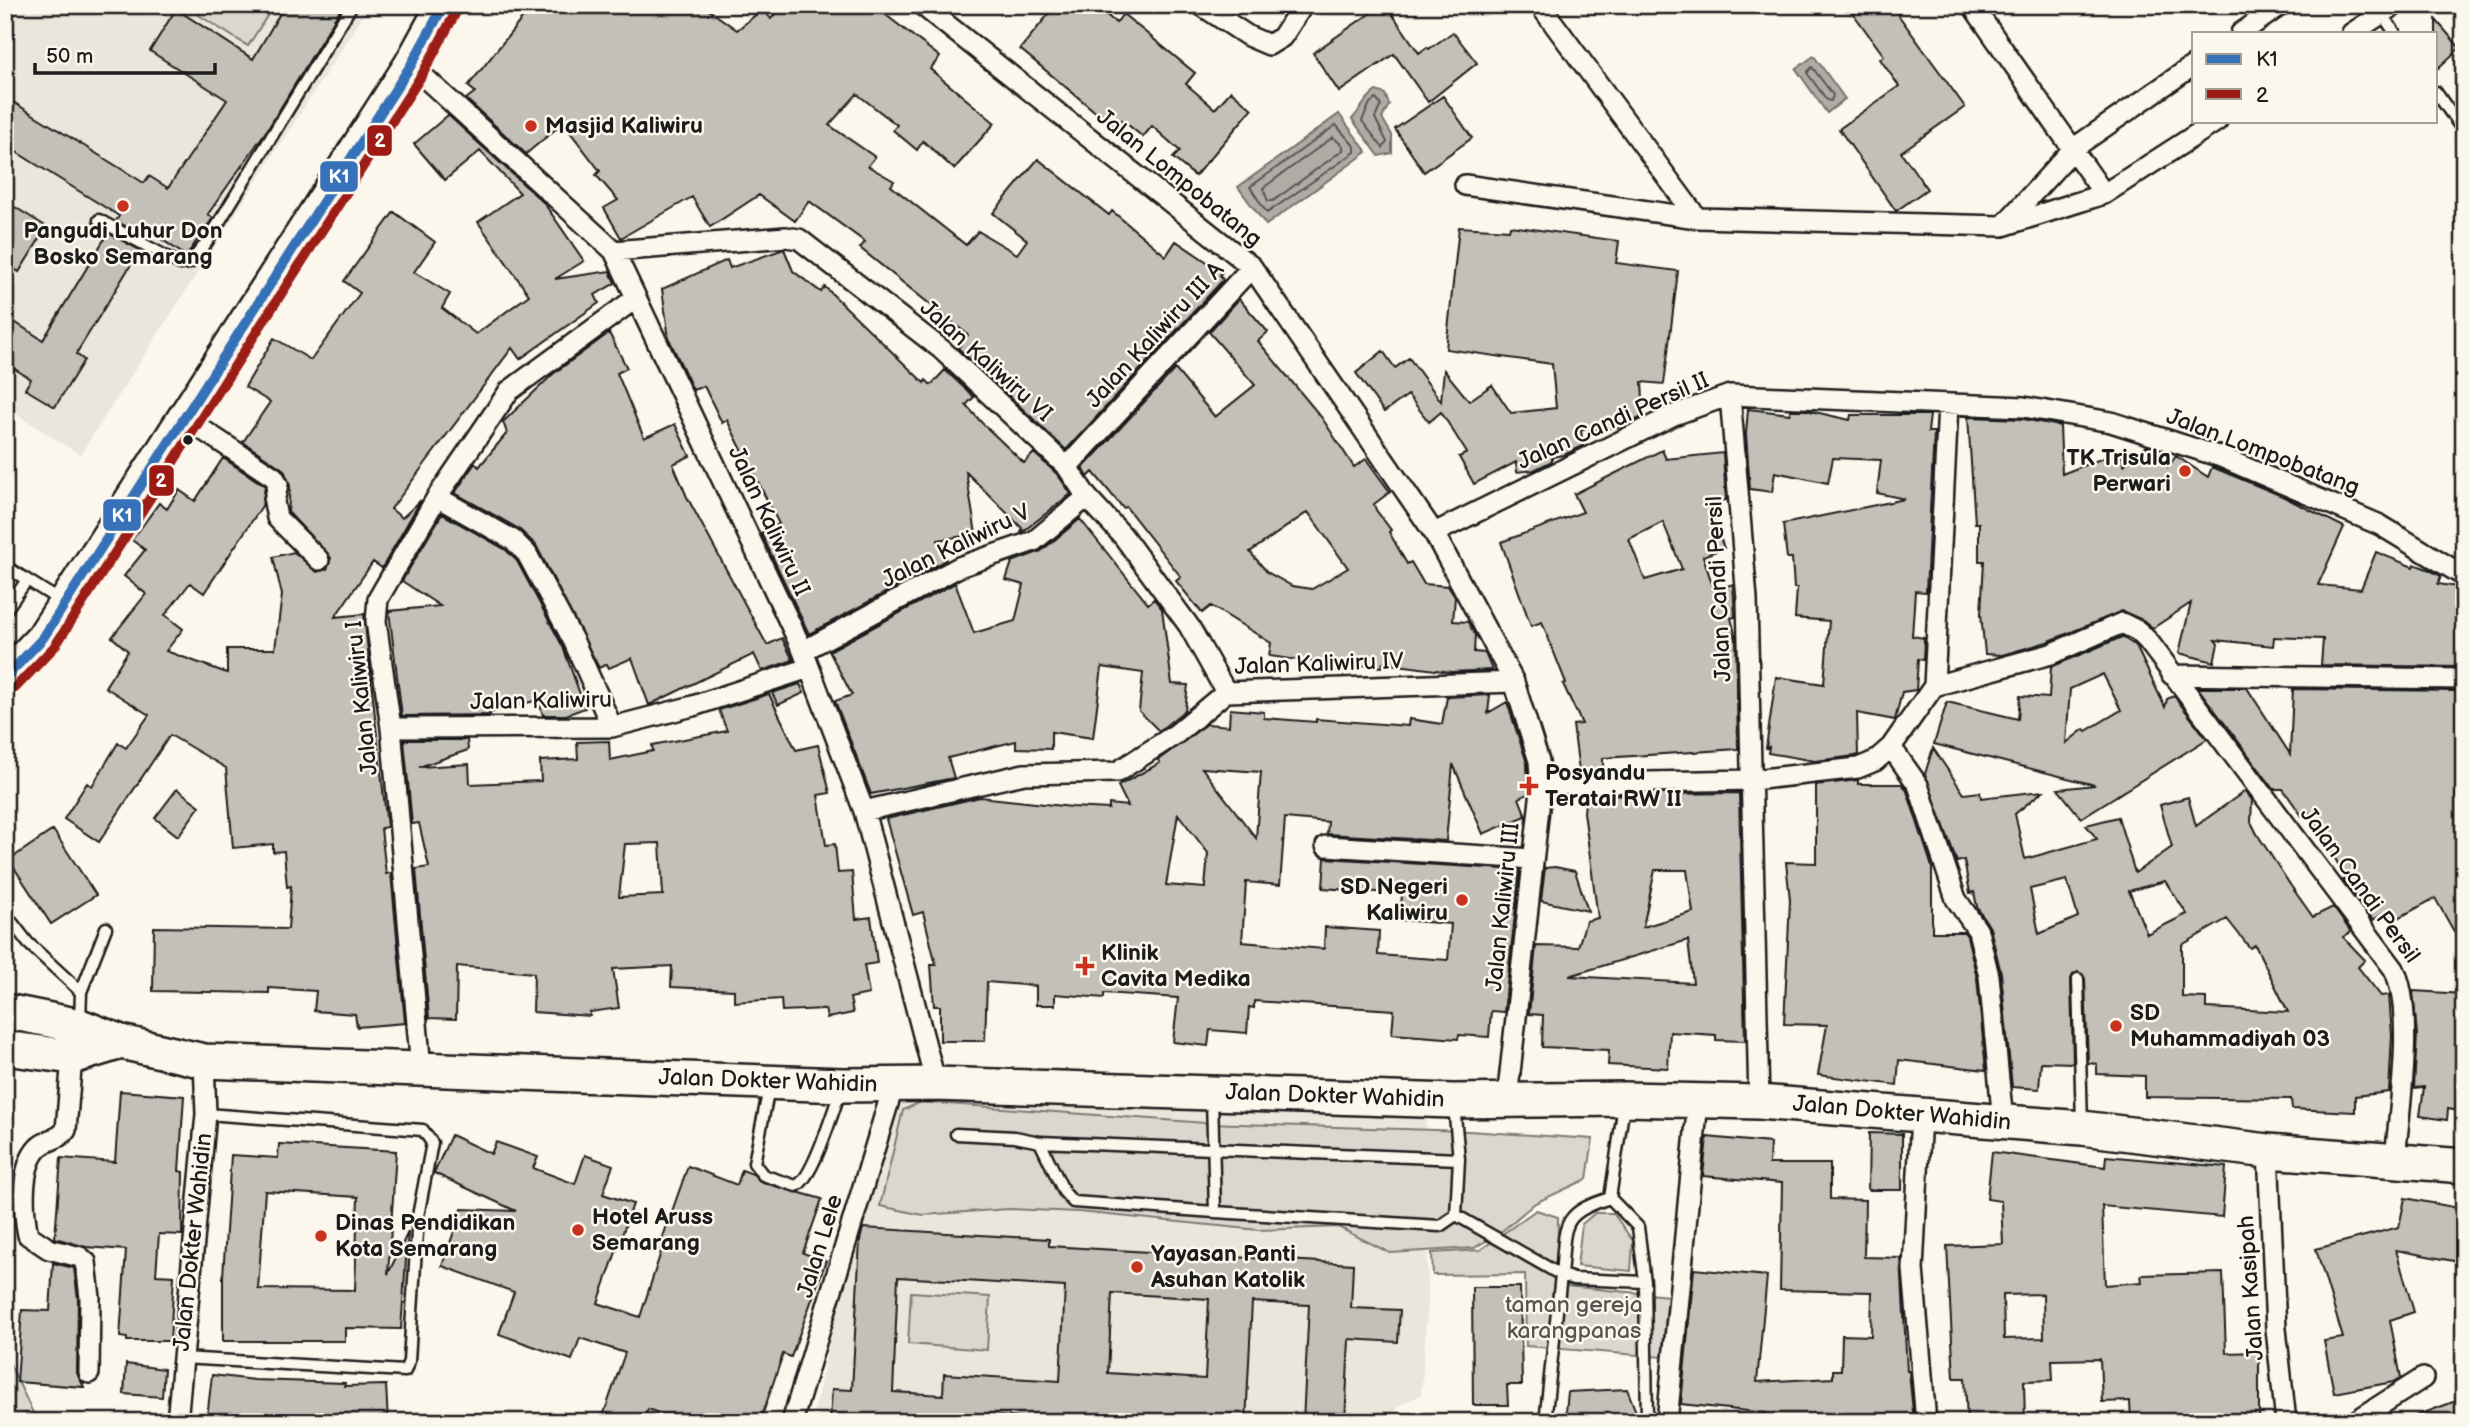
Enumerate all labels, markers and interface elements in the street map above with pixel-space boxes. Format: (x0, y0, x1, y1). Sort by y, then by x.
scale bar (35, 32, 215, 76)
legend (2192, 32, 2438, 122)
text: 50 m (46, 44, 93, 69)
text: K1 (2256, 47, 2278, 72)
text: 2 (2256, 83, 2269, 108)
street label: Jalan Lompobatang (1091, 103, 1267, 253)
place label: Masjid Kaliwiru (545, 112, 703, 140)
marker: Masjid Kaliwiru (523, 118, 539, 134)
line badge: 2 (366, 124, 393, 157)
text: 2 (374, 130, 386, 153)
line badge: K1 (319, 160, 359, 193)
text: K1 (329, 166, 349, 189)
marker: Pangudi Luhur Don Bosko Semarang (115, 198, 131, 214)
place label: Pangudi Luhur Don Bosko Semarang (24, 217, 222, 271)
street label: Jalan Kaliwiru III A (1080, 255, 1231, 414)
street label: Jalan Kaliwiru VI (914, 294, 1058, 428)
street label: Jalan Candi Persil II (1513, 366, 1713, 476)
street label: Jalan Lompobatang (2163, 402, 2363, 502)
unlabelled marker (181, 433, 195, 447)
street label: Jalan Kaliwiru II (722, 442, 816, 600)
place label: TK Trisula Perwari (2066, 444, 2171, 498)
marker: TK Trisula Perwari (2177, 463, 2193, 479)
line badge: 2 (148, 464, 175, 497)
text: 2 (155, 470, 167, 493)
street label: Jalan Candi Persil (1700, 495, 1738, 683)
line badge: K1 (102, 498, 142, 532)
street label: Jalan Kaliwiru V (877, 498, 1035, 594)
text: K1 (112, 505, 132, 528)
street label: Jalan Kaliwiru I (340, 619, 384, 777)
street label: Jalan Kaliwiru IV (1234, 647, 1404, 681)
street label: Jalan Kaliwiru (470, 686, 612, 716)
place label: Posyandu Teratai RW II (1545, 759, 1682, 813)
marker: Posyandu Teratai RW II (1519, 776, 1539, 796)
street label: Jalan Candi Persil (2294, 801, 2426, 969)
street label: Jalan Kaliwiru III (1480, 821, 1526, 993)
place label: SD Negeri Kaliwiru (1340, 873, 1448, 927)
marker: SD Negeri Kaliwiru (1454, 892, 1470, 908)
place label: Klinik Cavita Medika (1101, 939, 1251, 993)
marker: Klinik Cavita Medika (1075, 956, 1095, 976)
place label: SD Muhammadiyah 03 (2130, 999, 2330, 1053)
marker: SD Muhammadiyah 03 (2108, 1018, 2124, 1034)
street label: Jalan Dokter Wahidin (658, 1063, 878, 1099)
street label: Jalan Dokter Wahidin (1225, 1078, 1445, 1114)
street label: Jalan Dokter Wahidin (1792, 1090, 2012, 1136)
street label: Jalan Dokter Wahidin (168, 1132, 218, 1352)
street label: Jalan Lele (791, 1191, 849, 1301)
place label: Hotel Aruss Semarang (592, 1203, 713, 1257)
place label: Dinas Pendidikan Kota Semarang (335, 1209, 515, 1263)
street label: Jalan Kasipah (2232, 1215, 2270, 1361)
marker: Hotel Aruss Semarang (570, 1222, 586, 1238)
marker: Dinas Pendidikan Kota Semarang (313, 1228, 329, 1244)
place label: Yayasan Panti Asuhan Katolik (1150, 1240, 1305, 1294)
marker: Yayasan Panti Asuhan Katolik (1129, 1259, 1145, 1275)
park label: taman gereja karangpanas (1505, 1291, 1643, 1345)

